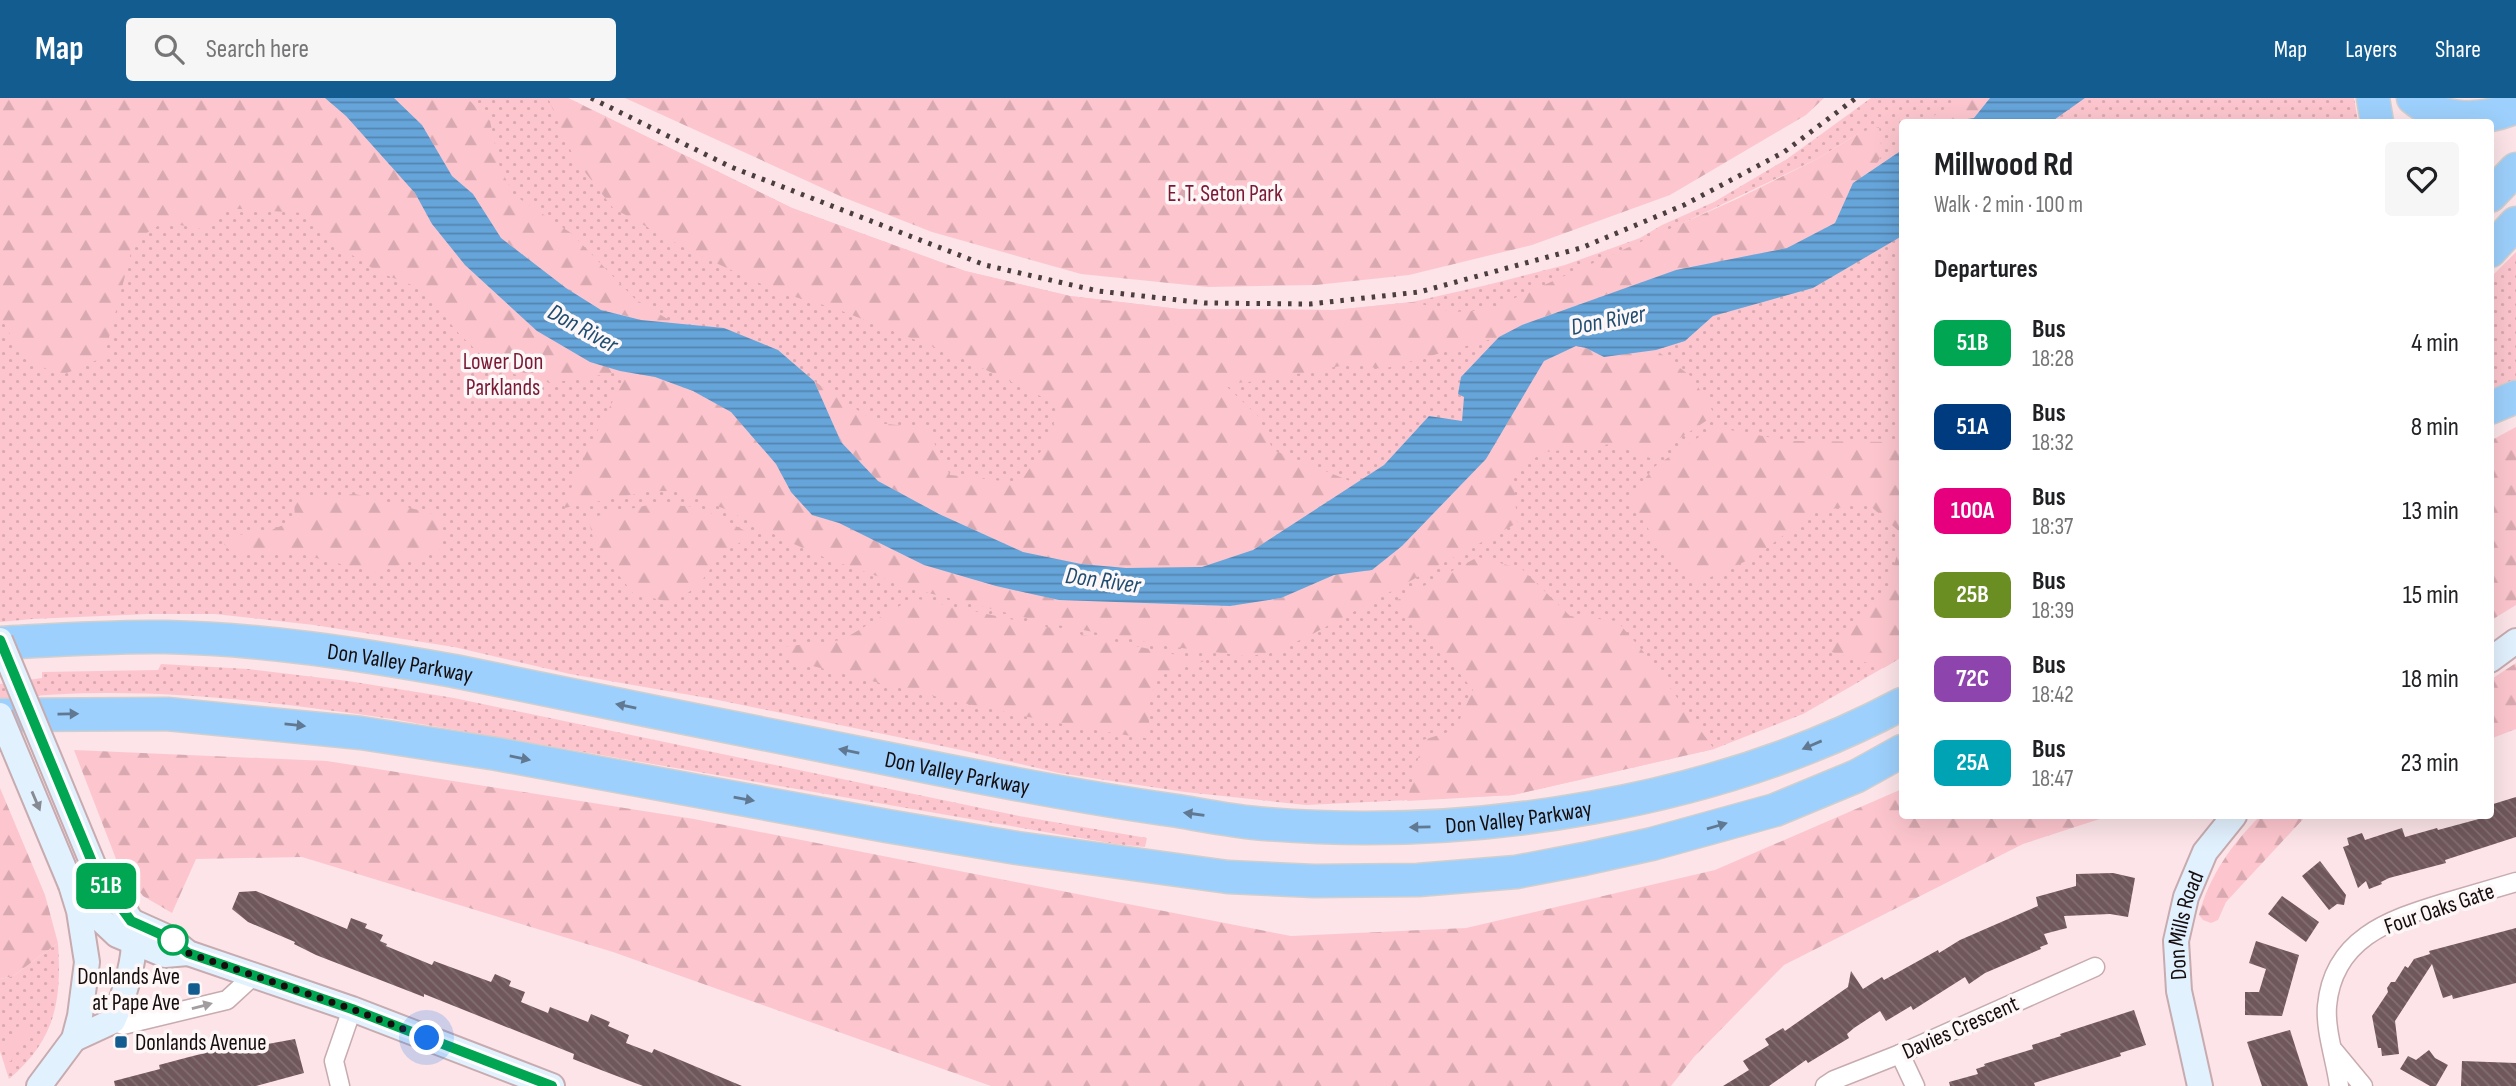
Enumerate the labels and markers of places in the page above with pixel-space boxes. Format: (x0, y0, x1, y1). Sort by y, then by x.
unlabelled marker (158, 925, 188, 955)
place label: Donlands Ave at Pape Ave (77, 963, 180, 1017)
marker: Donlands Ave at Pape Ave (186, 981, 202, 997)
place label: Donlands Avenue (135, 1029, 266, 1057)
marker: Donlands Avenue (113, 1034, 129, 1050)

